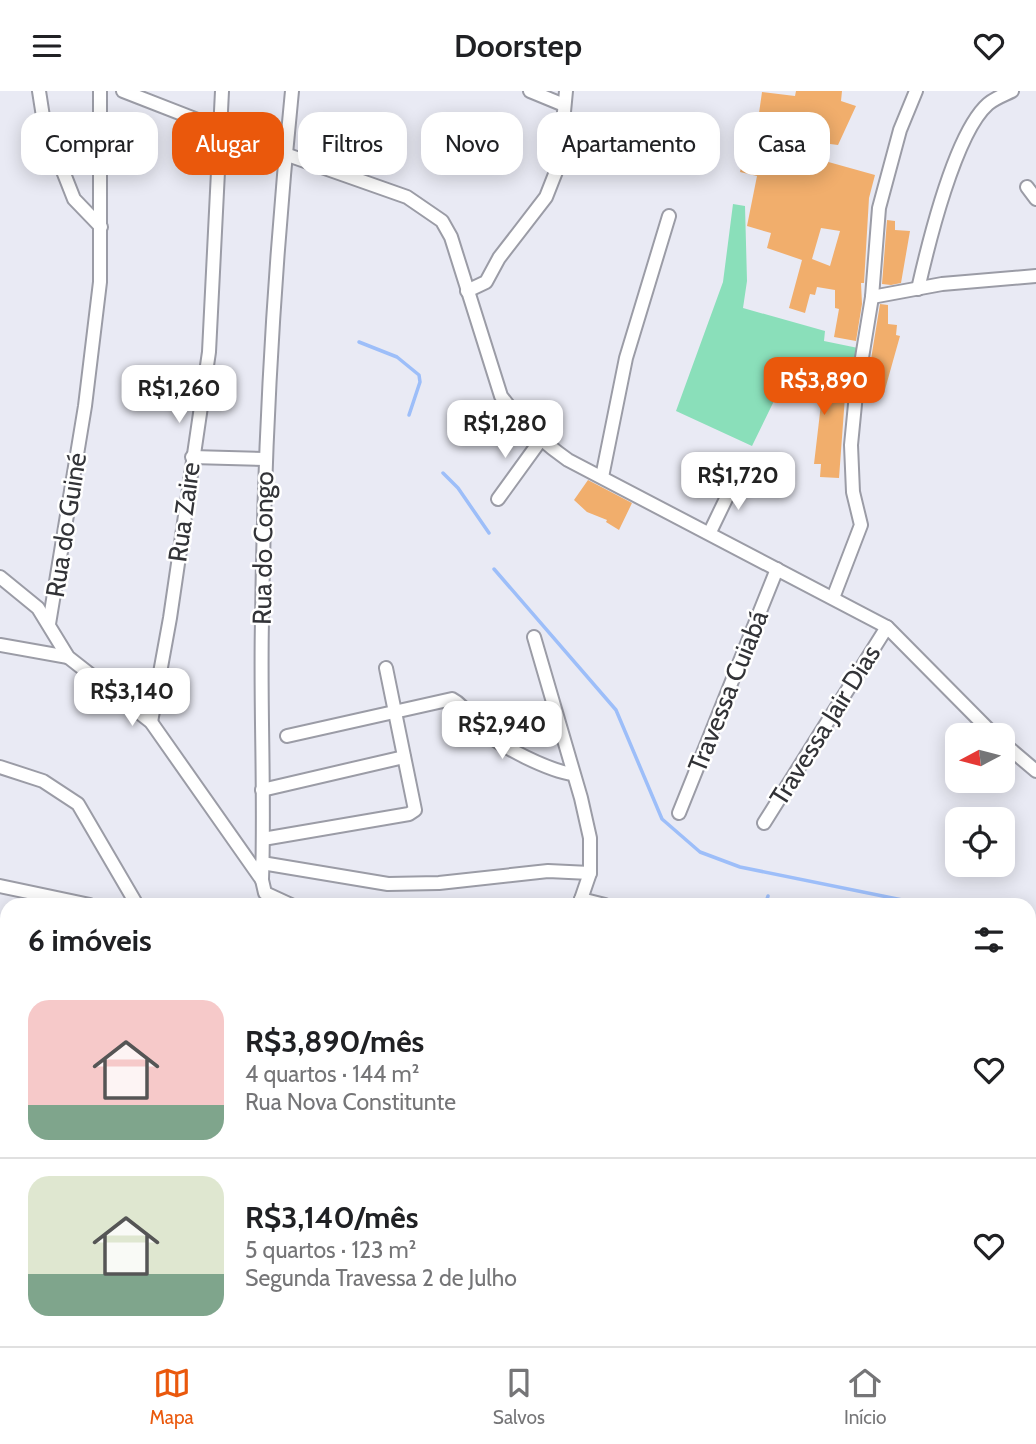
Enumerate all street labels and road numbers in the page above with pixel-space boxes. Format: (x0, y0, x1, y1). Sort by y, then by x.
street label: Rua do Guiné (39, 450, 93, 600)
street label: Rua Zaire (161, 460, 207, 564)
street label: Rua do Congo (246, 471, 280, 625)
street label: Travessa Cuiabá (681, 605, 775, 776)
street label: Travessa Jair Dias (763, 639, 887, 811)

